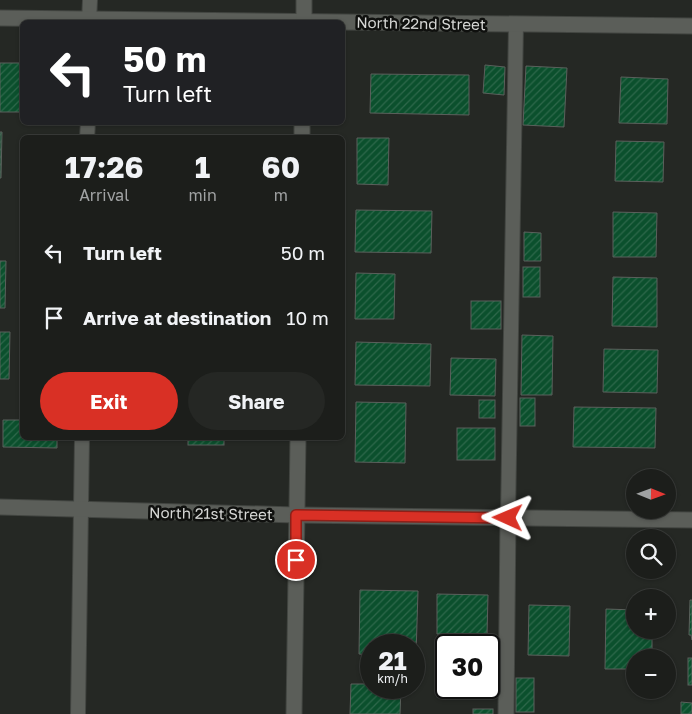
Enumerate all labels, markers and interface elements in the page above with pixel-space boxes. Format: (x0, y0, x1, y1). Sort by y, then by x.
street label: North 22nd Street (356, 13, 486, 33)
text: 50 m (123, 38, 206, 80)
icon: left (40, 40, 105, 105)
text: Turn left (123, 80, 212, 107)
text: 17:26 (65, 149, 144, 185)
text: 1 (195, 149, 210, 185)
text: 60 (262, 149, 300, 185)
text: Arrival (79, 185, 129, 205)
text: min (188, 185, 217, 205)
text: m (274, 185, 288, 205)
icon: left (40, 239, 68, 267)
text: Turn left (83, 241, 162, 264)
text: 50 m (281, 241, 325, 264)
icon: arrive (40, 304, 68, 332)
text: Arrive at destination (83, 306, 271, 329)
text: 10 m (286, 306, 329, 329)
button: Exit (40, 372, 178, 430)
button: Share (188, 372, 325, 430)
north arrow (626, 469, 676, 519)
map controls (626, 469, 676, 699)
position arrow (481, 491, 533, 543)
street label: North 21st Street (149, 503, 273, 523)
button: search (626, 529, 676, 579)
pin (275, 539, 317, 581)
icon: arrive (282, 546, 310, 574)
button: + (626, 589, 676, 639)
speed limit sign: 30 (435, 634, 500, 699)
text: 21 (378, 645, 407, 676)
button: − (626, 649, 676, 699)
text: km/h (377, 671, 408, 686)

